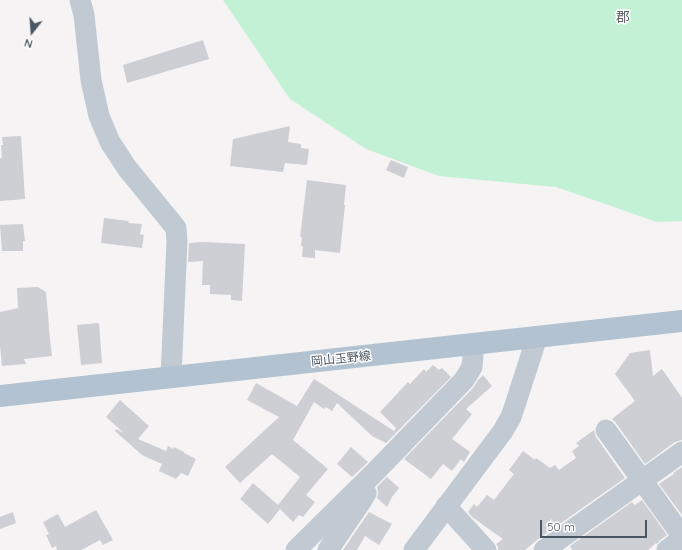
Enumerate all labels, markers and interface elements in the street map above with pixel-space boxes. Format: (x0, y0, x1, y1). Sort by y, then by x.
district label: 郡 (616, 10, 630, 26)
north arrow (12, 12, 52, 52)
text: N (23, 36, 34, 51)
street label: 岡山玉野線 (310, 349, 372, 369)
scale bar (542, 512, 649, 538)
text: 50 m (547, 519, 575, 534)

